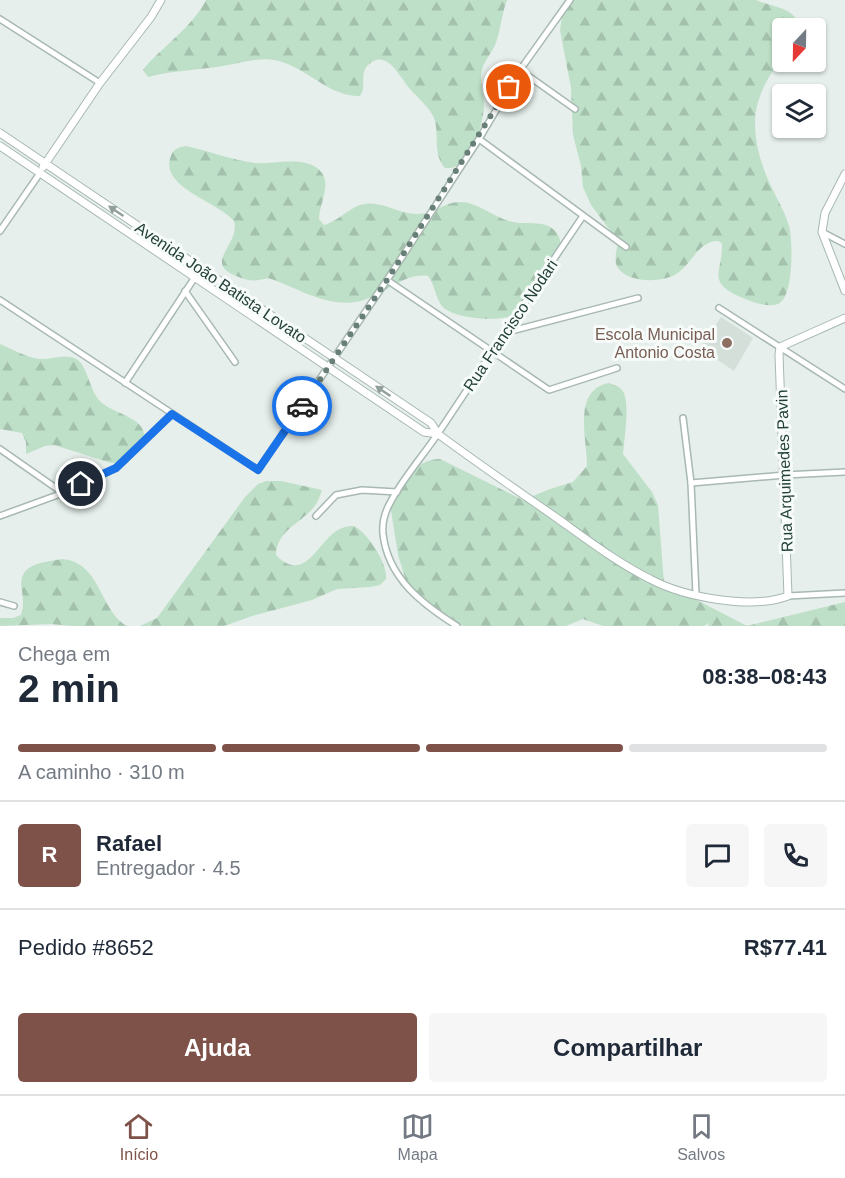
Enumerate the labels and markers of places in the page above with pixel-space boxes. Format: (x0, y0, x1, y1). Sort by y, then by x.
pin (483, 61, 534, 112)
place label: Escola Municipal Antonio Costa (595, 326, 715, 361)
marker: Escola Municipal Antonio Costa (720, 336, 734, 350)
pin (55, 458, 106, 509)

